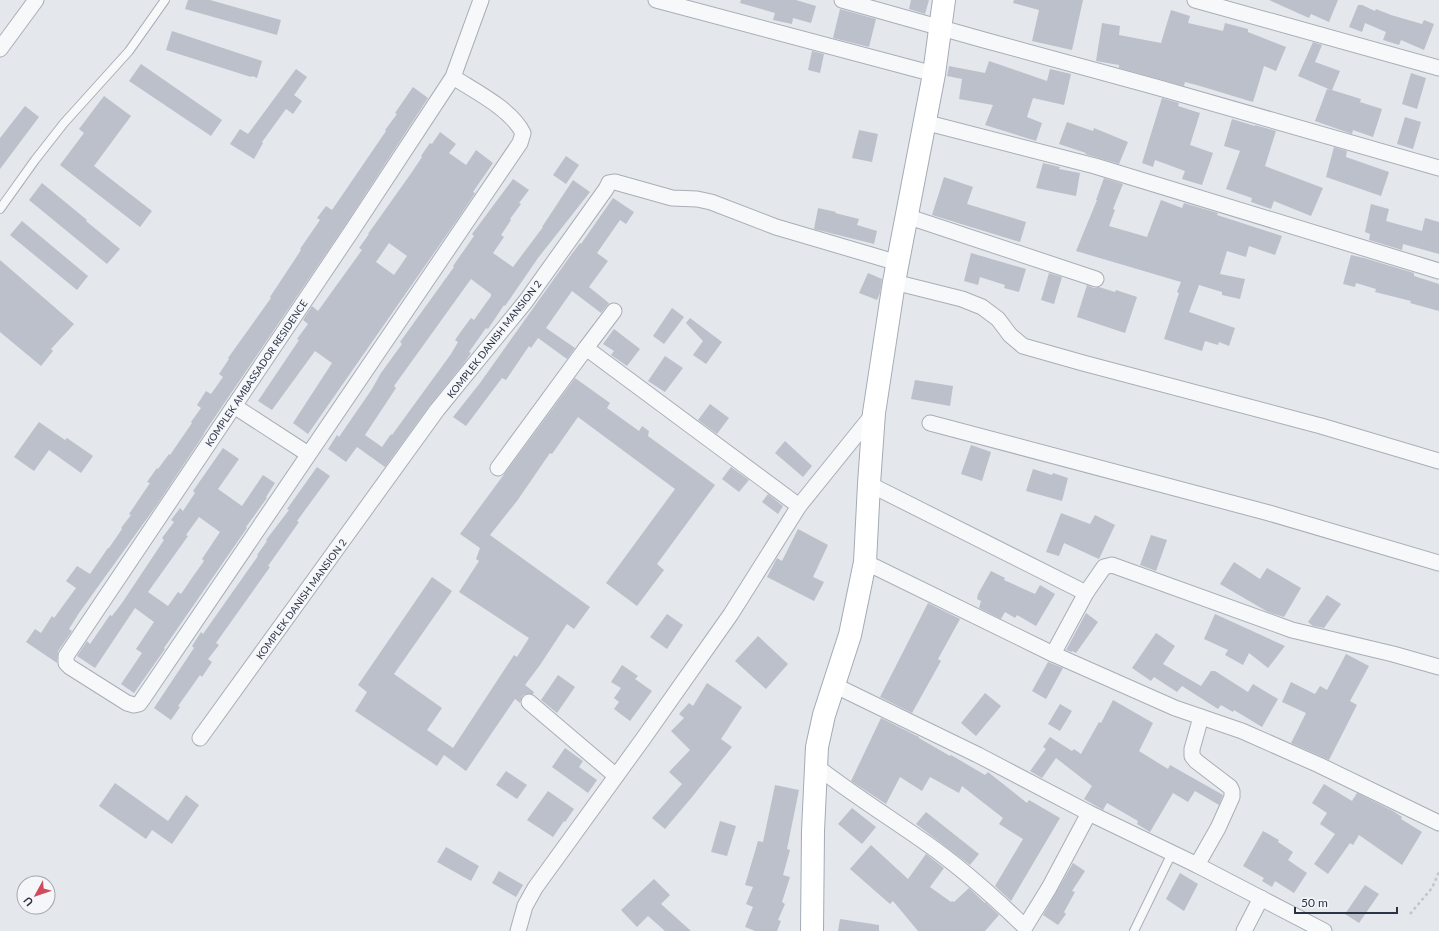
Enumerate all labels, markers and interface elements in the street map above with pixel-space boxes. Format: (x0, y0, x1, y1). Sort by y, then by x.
street label: KOMPLEK DANISH MANSION 2 (444, 278, 544, 400)
street label: KOMPLEK AMBASSADOR RESIDENCE (202, 297, 310, 449)
street label: KOMPLEK DANISH MANSION 2 (253, 536, 349, 661)
north arrow (16, 875, 56, 915)
scale bar (1295, 889, 1397, 915)
text: U (20, 894, 36, 909)
text: 50 m (1301, 895, 1328, 910)

